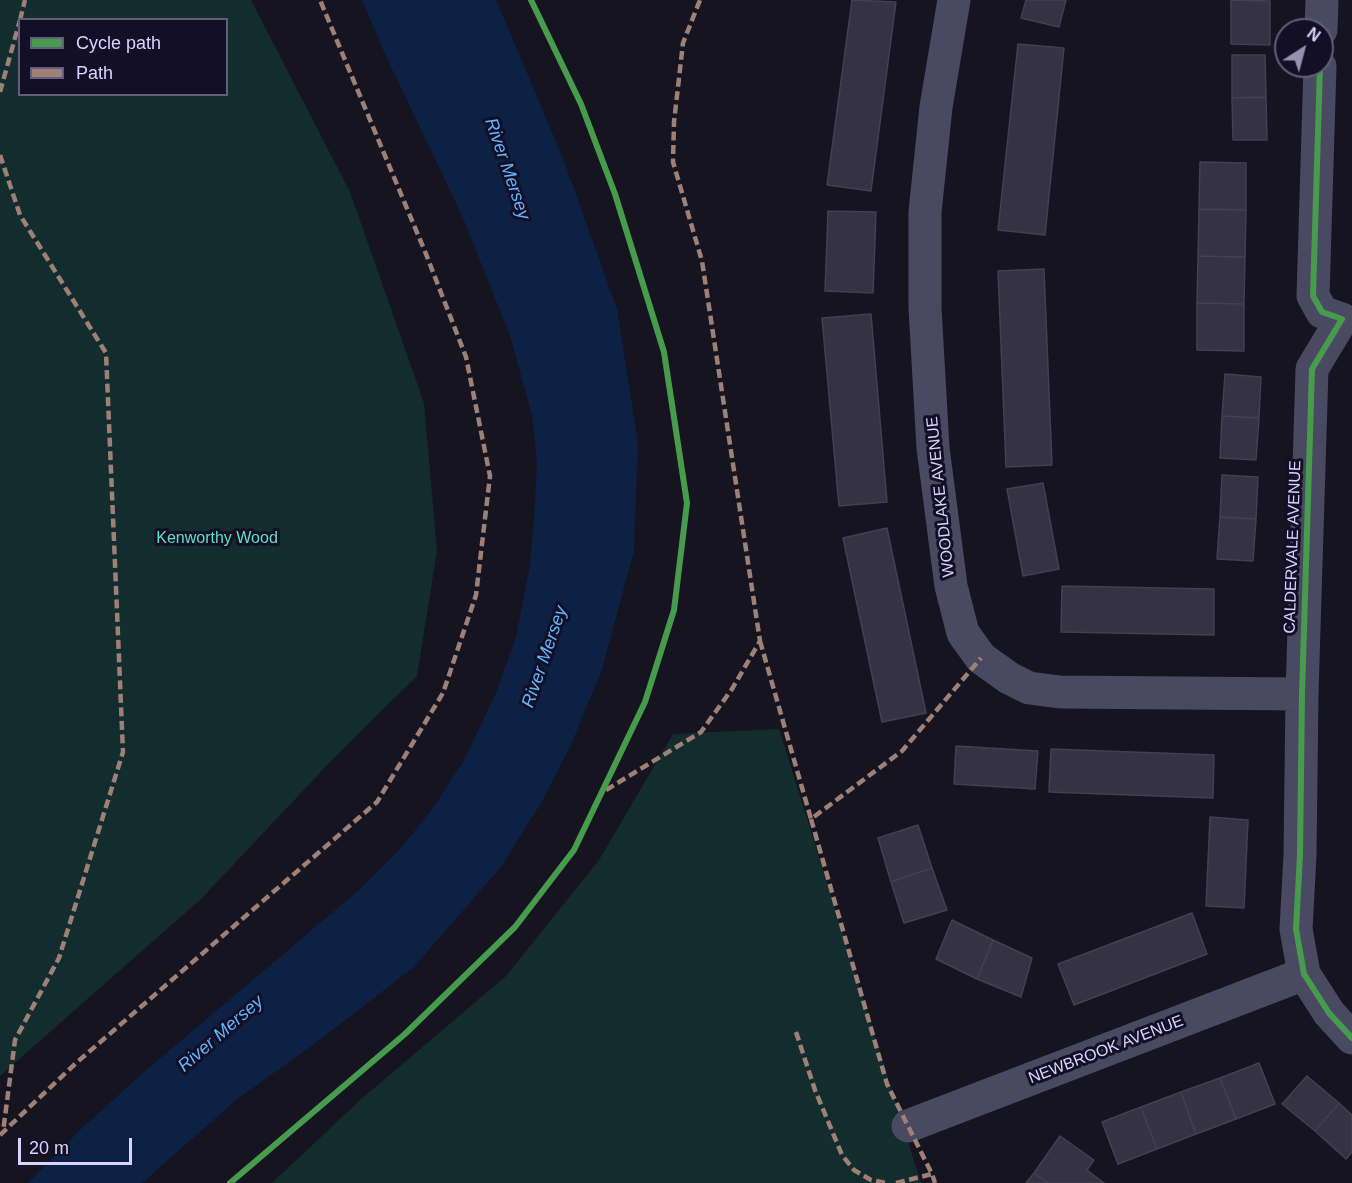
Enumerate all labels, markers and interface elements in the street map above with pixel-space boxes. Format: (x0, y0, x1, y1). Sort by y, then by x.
legend (18, 18, 228, 96)
north arrow (1274, 18, 1334, 78)
text: N (1304, 24, 1323, 45)
text: Cycle path (76, 33, 161, 53)
text: Path (76, 63, 113, 83)
water label: River Mersey (480, 115, 534, 223)
street label: WOODLAKE AVENUE (923, 416, 959, 578)
street label: CALDERVALE AVENUE (1280, 460, 1306, 634)
park label: Kenworthy Wood (156, 529, 278, 549)
water label: River Mersey (518, 603, 572, 711)
water label: River Mersey (174, 991, 268, 1077)
street label: NEWBROOK AVENUE (1026, 1012, 1186, 1088)
scale bar (21, 1126, 135, 1164)
text: 20 m (29, 1138, 69, 1158)

